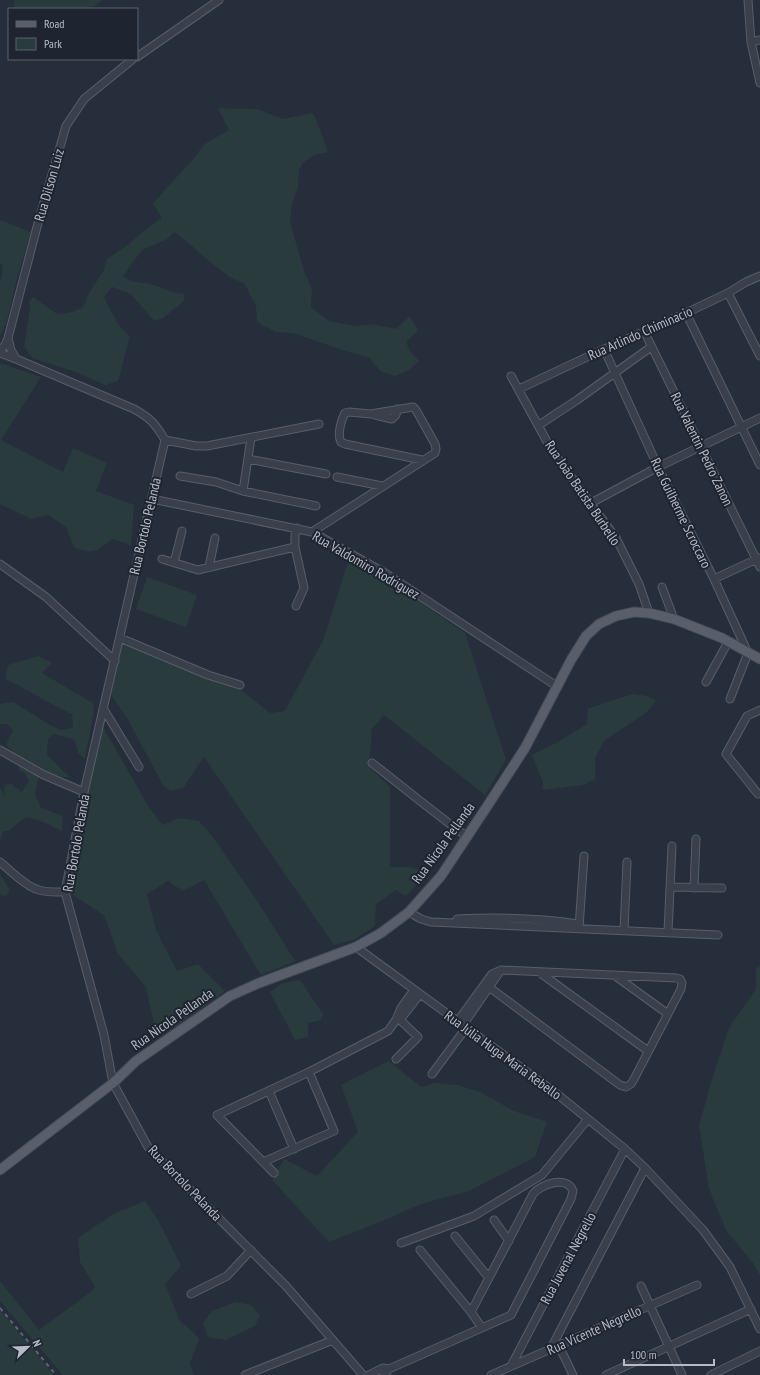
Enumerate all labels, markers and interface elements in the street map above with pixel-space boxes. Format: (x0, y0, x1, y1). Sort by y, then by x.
legend (8, 8, 138, 60)
text: Road (44, 16, 64, 31)
text: Park (44, 36, 62, 51)
street label: Rua Dilson Luiz (30, 147, 68, 223)
street label: Rua Arlindo Chiminacio (585, 302, 695, 364)
street label: Rua Valentin Pedro Zanon (667, 389, 737, 509)
street label: Rua João Batista Burbello (541, 437, 625, 549)
street label: Rua Guilherme Scroccaro (647, 455, 715, 571)
street label: Rua Bortolo Pelanda (125, 476, 165, 576)
street label: Rua Valdomiro Rodriguez (309, 527, 423, 603)
street label: Rua Bortolo Pelanda (59, 793, 93, 893)
street label: Rua Nicola Pellanda (407, 799, 479, 887)
street label: Rua Nicola Pellanda (127, 984, 217, 1054)
street label: Rua Júlia Huga Maria Rebello (441, 1007, 565, 1103)
street label: Rua Bortolo Pelanda (144, 1141, 226, 1225)
street label: Rua Juvenal Negrello (536, 1209, 600, 1307)
street label: Rua Vicente Negrello (544, 1301, 644, 1359)
north arrow (8, 1327, 48, 1367)
text: N (30, 1338, 45, 1349)
scale bar (624, 1341, 714, 1367)
text: 100 m (630, 1347, 657, 1362)

